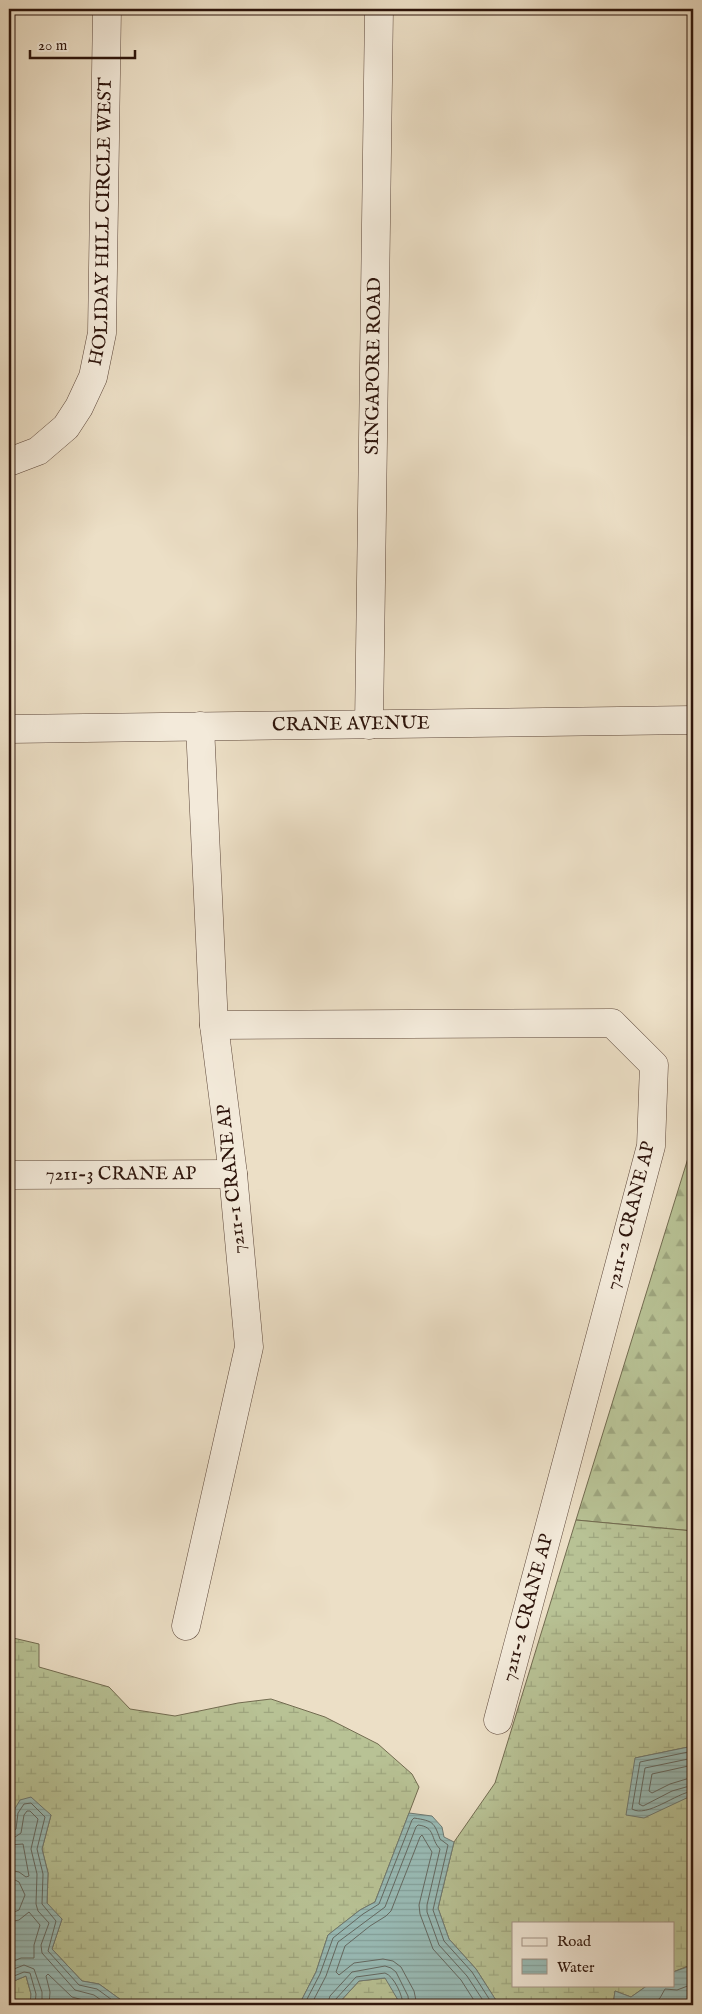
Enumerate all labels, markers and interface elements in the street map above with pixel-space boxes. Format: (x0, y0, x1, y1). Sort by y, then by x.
scale bar (30, 28, 135, 60)
text: 20 m (38, 36, 68, 55)
street label: HOLIDAY HILL CIRCLE WEST (84, 77, 118, 368)
street label: SINGAPORE ROAD (361, 277, 387, 455)
street label: CRANE AVENUE (272, 711, 430, 738)
street label: 7211-1 CRANE AP (212, 1103, 252, 1255)
street label: 7211-2 CRANE AP (601, 1139, 661, 1293)
street label: 7211-3 CRANE AP (46, 1162, 196, 1187)
street label: 7211-2 CRANE AP (497, 1531, 559, 1685)
legend (512, 1922, 674, 1986)
text: Road (557, 1932, 592, 1951)
text: Water (557, 1958, 595, 1977)

